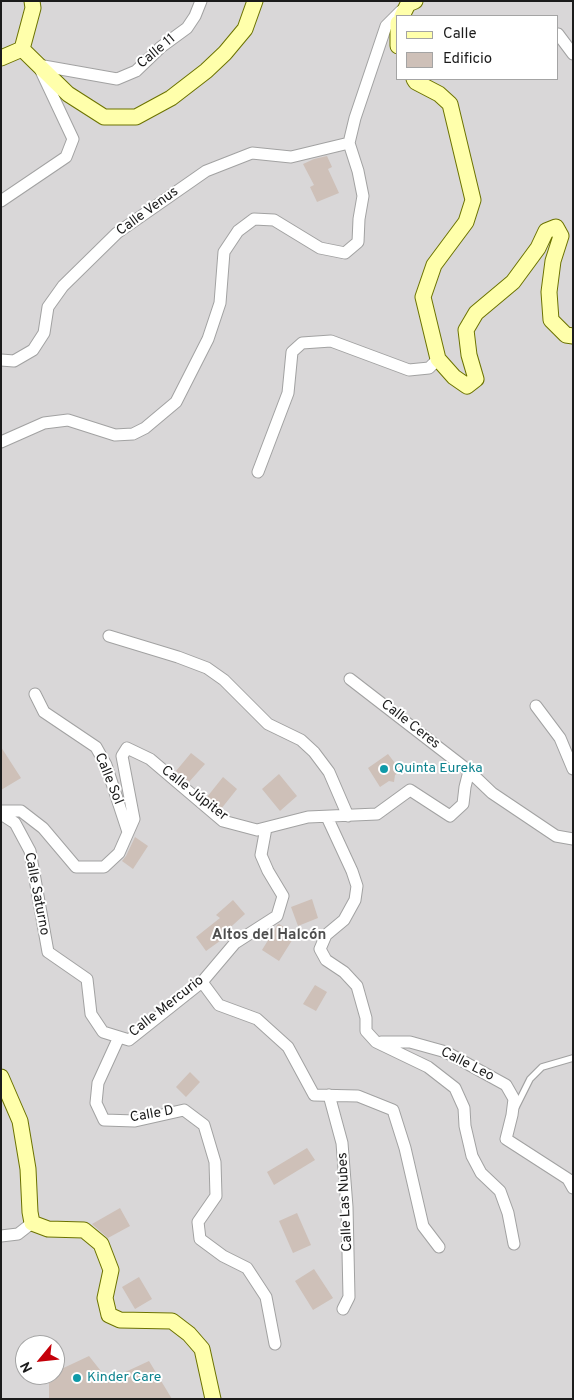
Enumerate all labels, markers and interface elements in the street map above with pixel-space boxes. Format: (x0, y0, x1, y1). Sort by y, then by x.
legend (396, 15, 559, 80)
text: Calle (443, 25, 477, 44)
street label: Calle 11 (134, 31, 180, 73)
text: Edificio (443, 50, 492, 69)
street label: Calle Venus (114, 184, 182, 240)
street label: Calle Ceres (377, 697, 443, 753)
street label: Calle Sol (90, 751, 126, 807)
place label: Quinta Eureka (394, 761, 483, 777)
street label: Calle Júpiter (157, 763, 231, 825)
marker: Quinta Eureka (378, 763, 390, 775)
street label: Calle Saturno (20, 851, 52, 937)
district label: Altos del Halcón (212, 927, 326, 945)
street label: Calle Mercurio (126, 973, 208, 1041)
street label: Calle Leo (437, 1044, 497, 1086)
street label: Calle D (129, 1103, 175, 1127)
street label: Calle Las Nubes (335, 1152, 357, 1252)
north arrow (15, 1335, 65, 1385)
text: N (17, 1358, 37, 1375)
place label: Kinder Care (87, 1370, 161, 1386)
marker: Kinder Care (71, 1372, 83, 1384)

